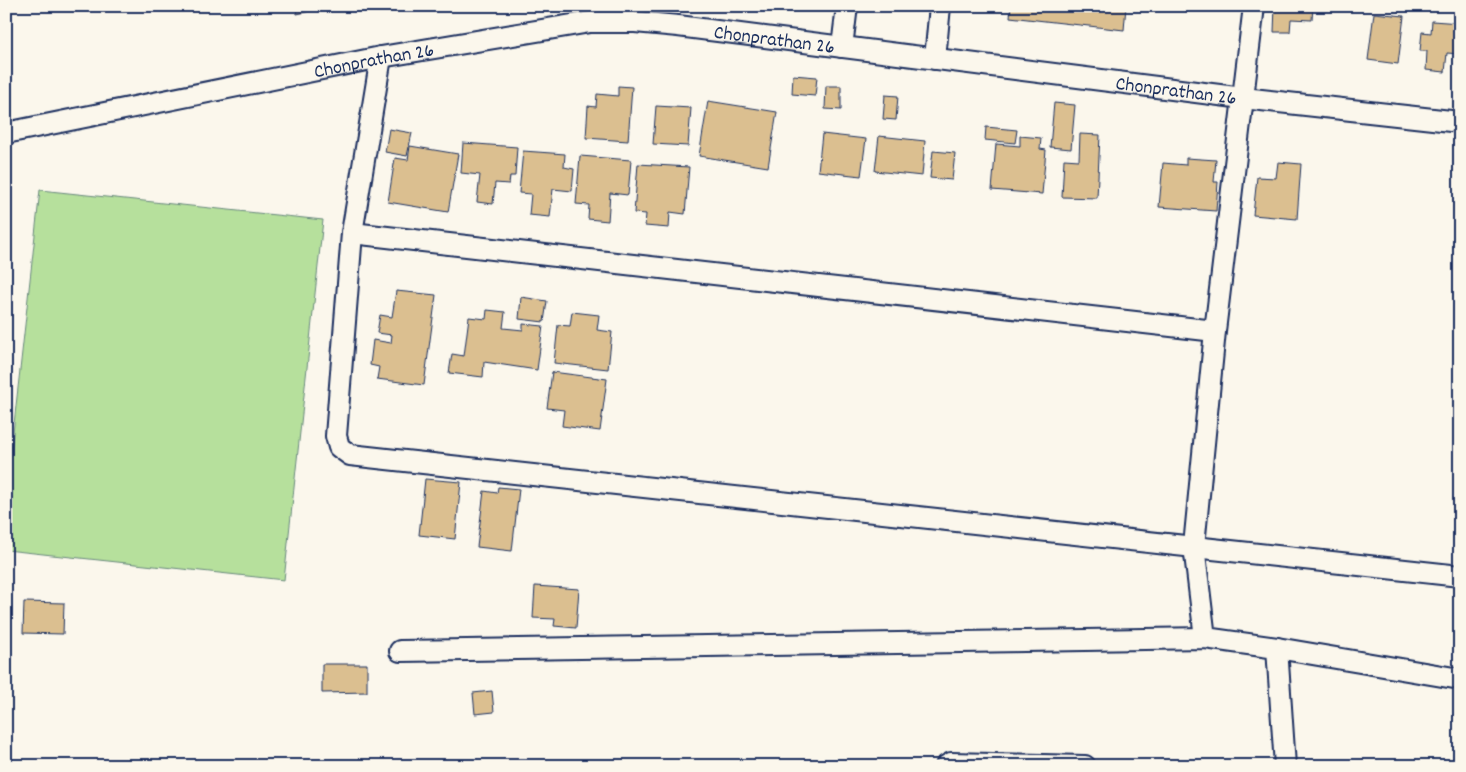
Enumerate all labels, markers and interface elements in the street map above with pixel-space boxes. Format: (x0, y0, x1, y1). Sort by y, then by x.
street label: Chonprathan 26 (712, 20, 836, 63)
street label: Chonprathan 26 (312, 37, 436, 87)
street label: Chonprathan 26 (1114, 71, 1238, 114)

